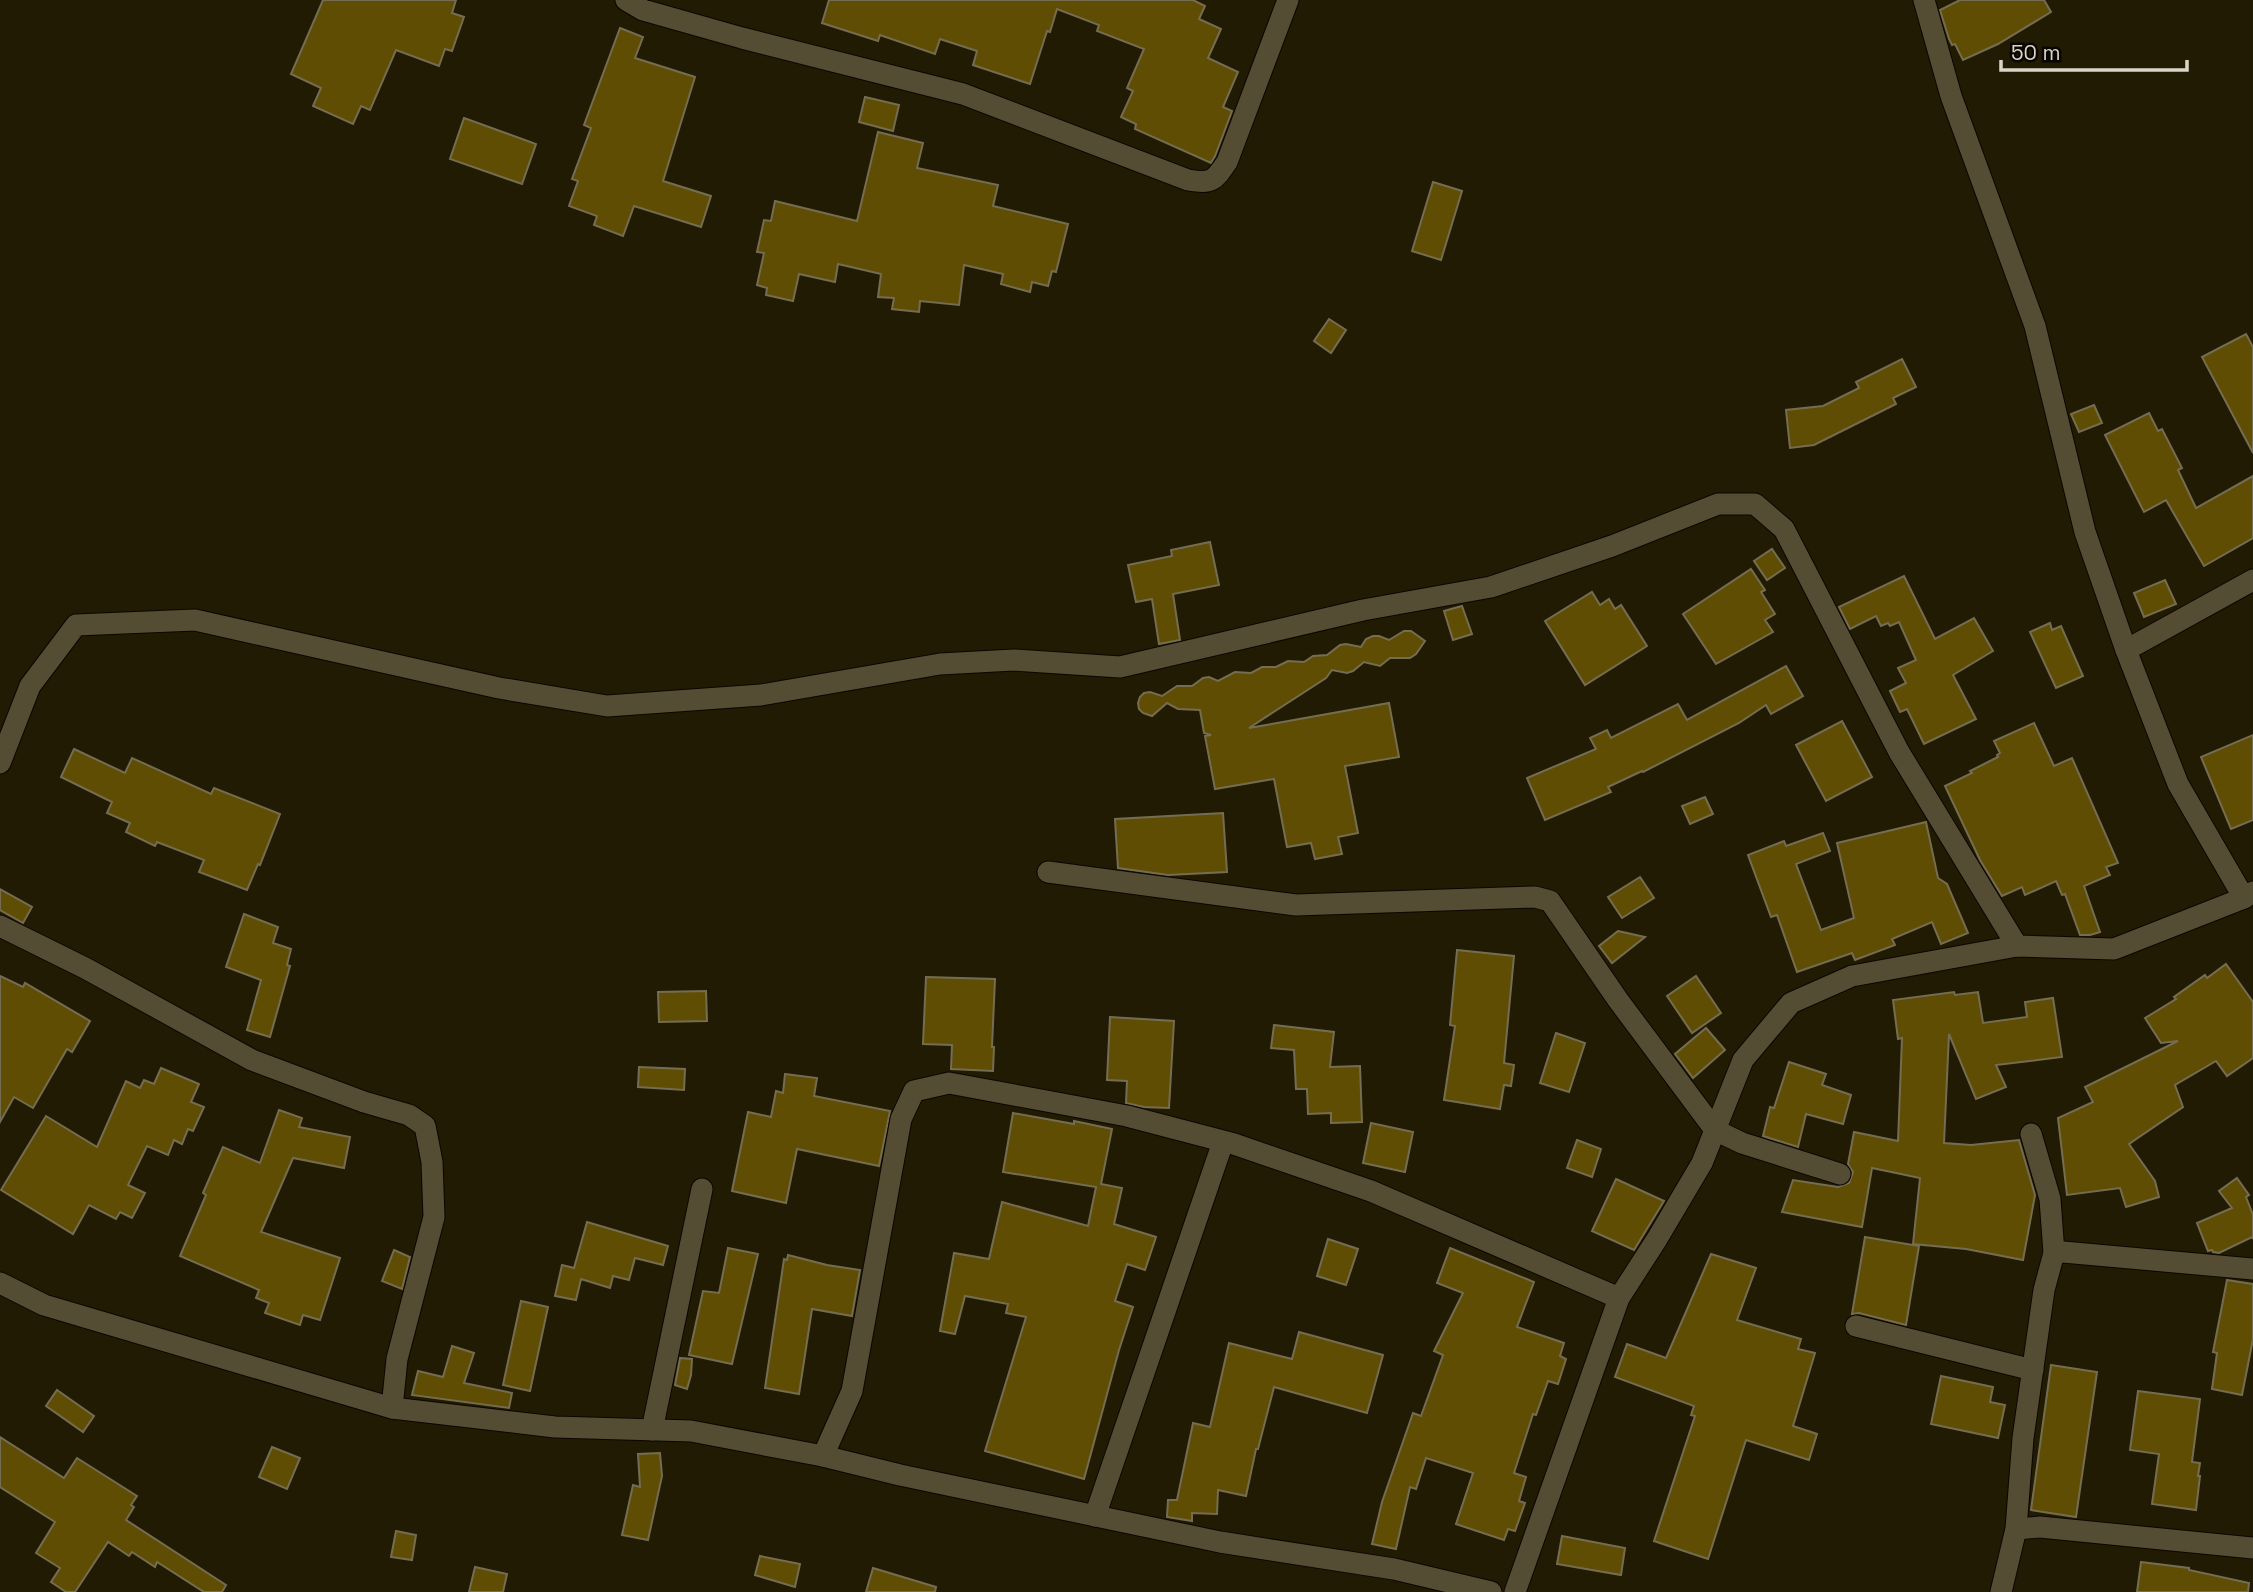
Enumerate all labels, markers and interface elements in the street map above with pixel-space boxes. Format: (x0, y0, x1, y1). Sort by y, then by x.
scale bar (2001, 28, 2186, 72)
text: 50 m (2011, 39, 2061, 66)

